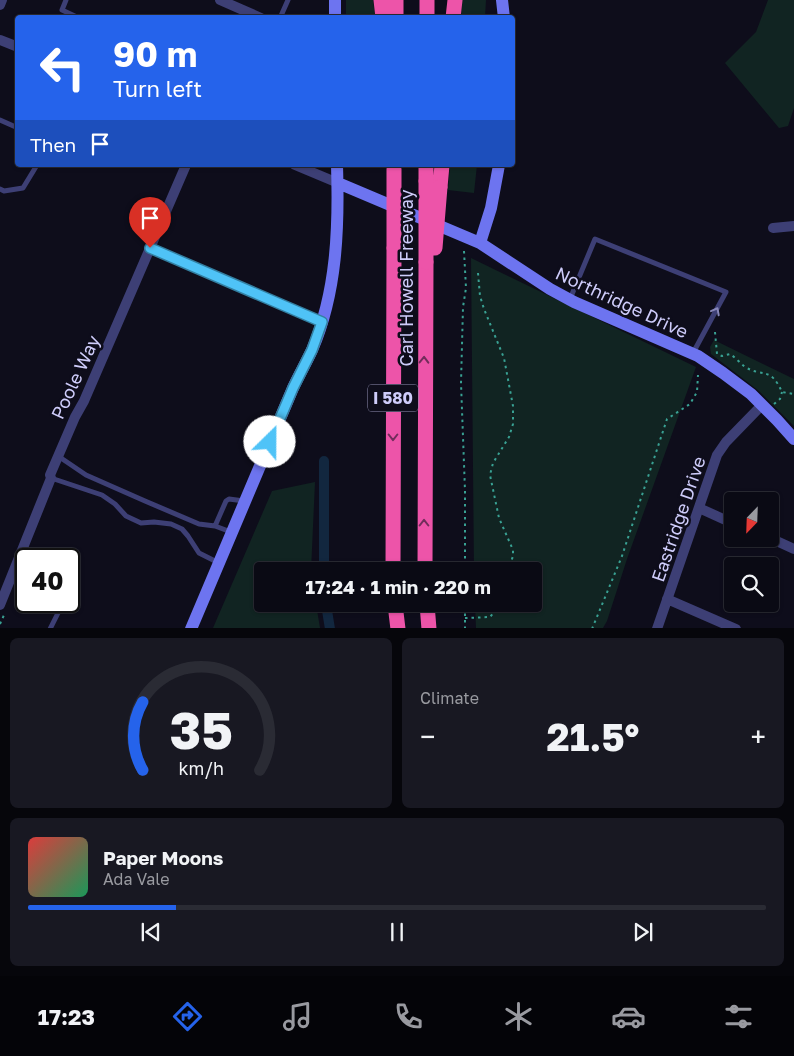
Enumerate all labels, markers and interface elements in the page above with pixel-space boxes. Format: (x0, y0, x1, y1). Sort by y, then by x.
text: 90 m (113, 33, 197, 75)
icon: left (30, 35, 95, 100)
text: Turn left (113, 75, 202, 102)
icon: arrive (86, 130, 114, 158)
text: Then (30, 133, 76, 156)
street label: Carl Howell Freeway (395, 189, 417, 367)
pin (129, 197, 171, 248)
icon: arrive (136, 204, 164, 232)
street label: Northridge Drive (552, 262, 692, 342)
one-way arrow (710, 307, 720, 316)
street label: Poole Way (46, 331, 104, 423)
one-way arrow (419, 356, 429, 364)
road number: I 580 (368, 384, 418, 412)
position arrow (243, 415, 295, 467)
one-way arrow (388, 434, 398, 441)
street label: Eastridge Drive (646, 453, 710, 585)
north arrow (724, 492, 779, 548)
map controls (724, 492, 779, 612)
one-way arrow (419, 518, 429, 526)
speed limit sign: 40 (15, 548, 80, 613)
button: search (724, 557, 779, 612)
text: 17:24 · 1 min · 220 m (305, 575, 491, 598)
text: Climate (420, 688, 479, 708)
text: 35 (169, 698, 233, 760)
text: 21.5° (547, 714, 639, 759)
text: − (420, 720, 435, 753)
text: + (751, 720, 766, 753)
text: km/h (178, 757, 224, 779)
text: Paper Moons (103, 846, 223, 869)
text: Ada Vale (103, 869, 169, 889)
icon: previous (137, 918, 165, 946)
icon: pause (383, 918, 411, 946)
icon: next (629, 918, 657, 946)
icon: directions (170, 999, 205, 1034)
icon: music (280, 999, 315, 1034)
icon: phone (391, 999, 426, 1034)
icon: climate (501, 999, 536, 1034)
icon: car (611, 999, 646, 1034)
icon: filters (721, 999, 756, 1034)
text: 17:23 (38, 1003, 95, 1030)

